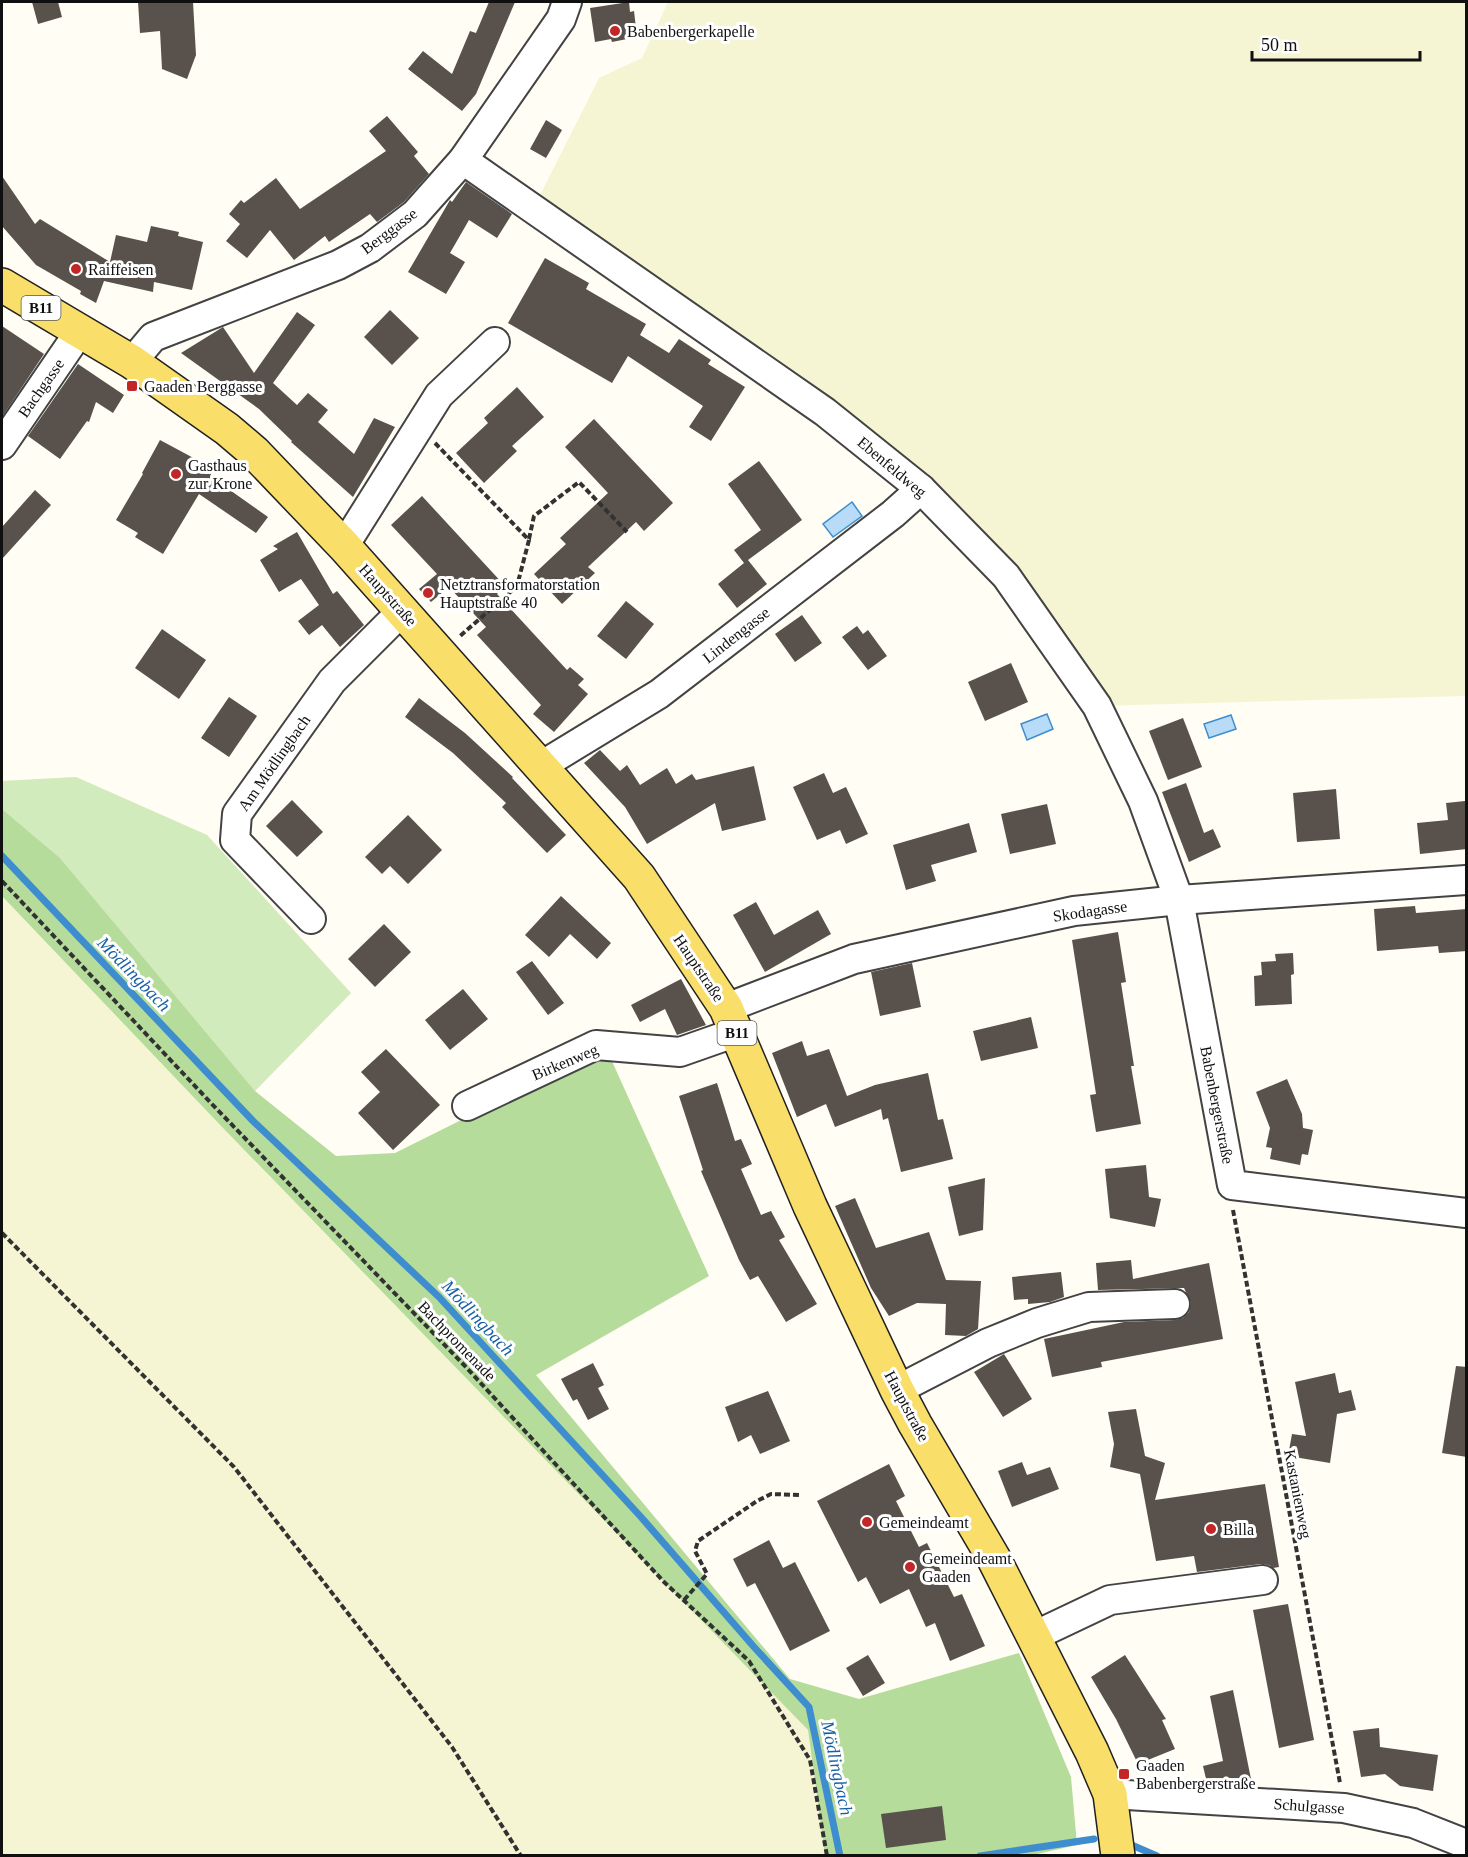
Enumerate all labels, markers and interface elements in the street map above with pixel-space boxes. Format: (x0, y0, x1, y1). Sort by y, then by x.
place label: Babenbergerkapelle (627, 23, 755, 41)
marker: Babenbergerkapelle (608, 24, 622, 38)
scale bar (1252, 24, 1420, 62)
text: 50 m (1261, 35, 1298, 55)
street label: Berggasse (358, 205, 421, 258)
place label: Raiffeisen (88, 261, 153, 278)
marker: Raiffeisen (69, 262, 83, 276)
road number: B11 (22, 296, 60, 320)
street label: Bachgasse (15, 355, 68, 421)
place label: Gaaden Berggasse (144, 378, 262, 396)
marker: Gaaden Berggasse (125, 379, 139, 393)
street label: Ebenfeldweg (854, 433, 930, 501)
place label: Gasthaus zur Krone (188, 457, 252, 492)
marker: Gasthaus zur Krone (169, 467, 183, 481)
street label: Hauptstraße (355, 561, 420, 630)
place label: Netztransformatorstation Hauptstraße 40 (440, 576, 600, 612)
marker: Netztransformatorstation Hauptstraße 40 (421, 586, 435, 600)
street label: Lindengasse (699, 604, 773, 667)
street label: Am Mödlingbach (235, 712, 314, 815)
street label: Skodagasse (1052, 897, 1128, 926)
street label: Hauptstraße (670, 931, 728, 1005)
water label: Mödlingbach (93, 932, 175, 1015)
road number: B11 (718, 1021, 756, 1045)
street label: Birkenweg (529, 1040, 601, 1084)
street label: Babenbergerstraße (1196, 1045, 1237, 1166)
water label: Mödlingbach (437, 1275, 518, 1360)
street label: Bachpromenade (414, 1298, 499, 1385)
street label: Hauptstraße (880, 1368, 933, 1445)
street label: Kastanienweg (1280, 1448, 1315, 1540)
place label: Gemeindeamt (879, 1514, 969, 1531)
marker: Gemeindeamt (860, 1515, 874, 1529)
place label: Billa (1223, 1521, 1254, 1538)
marker: Billa (1204, 1522, 1218, 1536)
place label: Gemeindeamt Gaaden (922, 1550, 1012, 1585)
marker: Gemeindeamt Gaaden (903, 1560, 917, 1574)
water label: Mödlingbach (817, 1718, 857, 1817)
place label: Gaaden Babenbergerstraße (1136, 1757, 1256, 1793)
marker: Gaaden Babenbergerstraße (1117, 1767, 1131, 1781)
street label: Schulgasse (1273, 1795, 1345, 1818)

